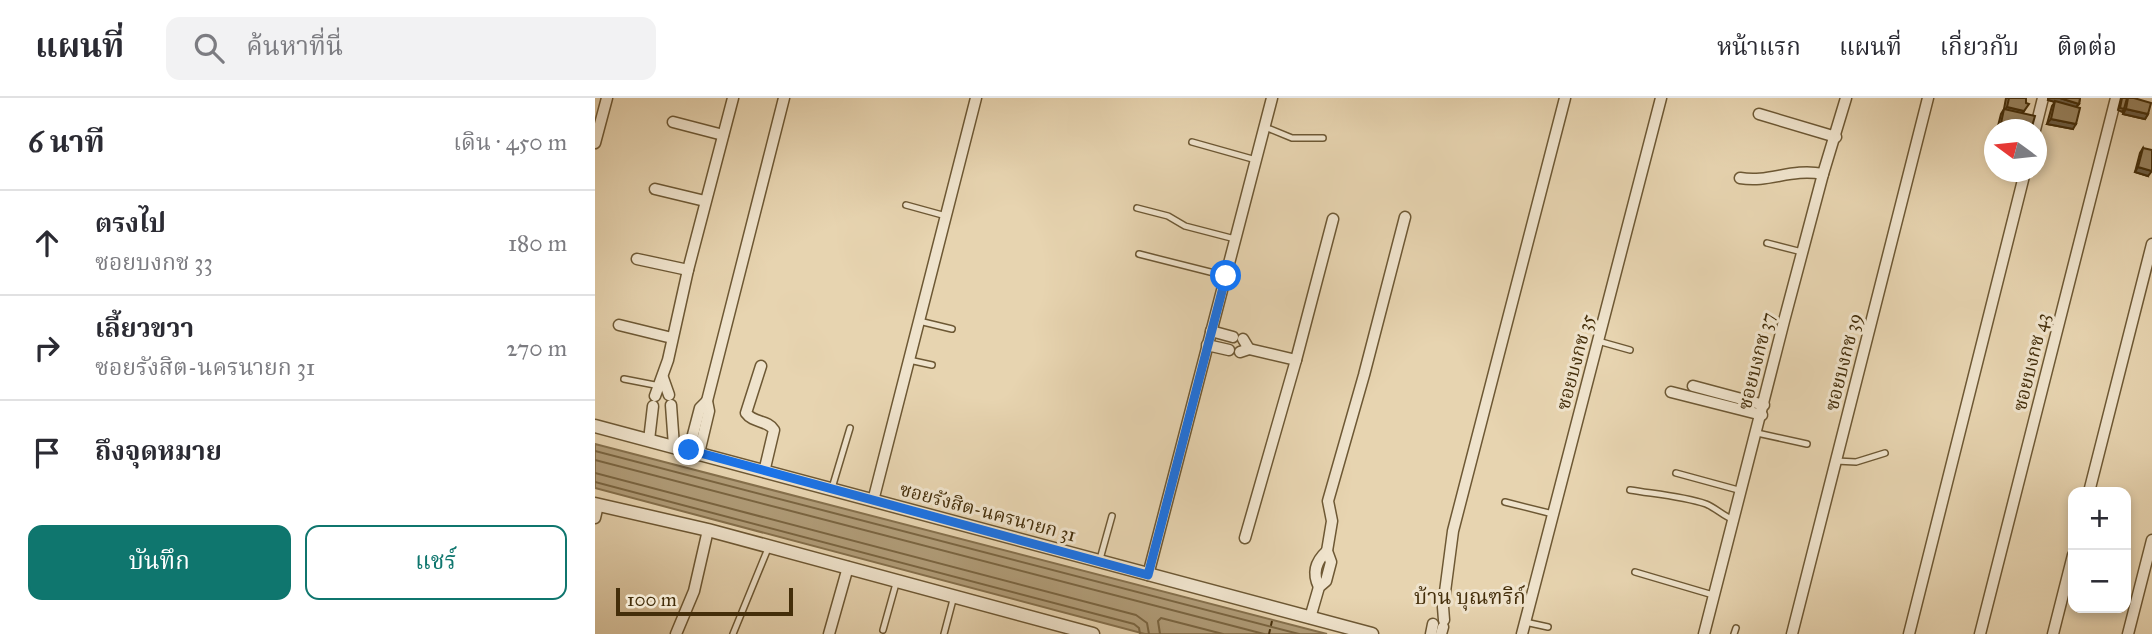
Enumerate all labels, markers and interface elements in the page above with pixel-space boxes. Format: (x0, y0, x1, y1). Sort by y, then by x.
search box (166, 17, 656, 80)
text: แผนที่ (35, 26, 124, 66)
icon: search (190, 29, 228, 67)
text: ค้นหาที่นี่ (246, 30, 343, 62)
text: หน้าแรก (1717, 32, 1801, 62)
text: แผนที่ (1839, 32, 1902, 62)
text: เกี่ยวกับ (1940, 32, 2019, 62)
text: ติดต่อ (2057, 32, 2117, 62)
north arrow (1984, 119, 2047, 182)
text: 6 นาที (28, 124, 105, 160)
text: เดิน · 450 m (453, 128, 567, 156)
text: ตรงไป (95, 207, 166, 239)
icon: ahead (28, 224, 66, 262)
text: 180 m (508, 229, 567, 257)
text: ซอยบงกช 33 (95, 248, 213, 276)
route start (1210, 260, 1241, 291)
street label: ซอยบงกช 37 (1733, 310, 1779, 412)
street label: ซอยบงกช 35 (1551, 311, 1599, 413)
street label: ซอยบงกช 39 (1820, 311, 1866, 413)
street label: ซอยบงกช 43 (2008, 311, 2054, 413)
text: เลี้ยวขวา (95, 312, 194, 344)
icon: right (28, 329, 66, 367)
text: 270 m (506, 334, 567, 362)
text: ซอยรังสิต-นครนายก 31 (95, 353, 315, 381)
icon: arrive (28, 434, 66, 472)
route end (673, 434, 704, 465)
text: ถึงจุดหมาย (95, 435, 222, 467)
street label: ซอยรังสิต-นครนายก 31 (897, 477, 1079, 547)
map controls (2068, 487, 2131, 613)
button: + (2068, 487, 2131, 550)
button: บันทึก (28, 525, 291, 600)
button: แชร์ (305, 525, 567, 600)
button: − (2068, 550, 2131, 613)
district label: บ้าน บุณฑริก์ (1414, 584, 1526, 611)
scale bar (616, 585, 793, 617)
text: 100 m (627, 588, 677, 611)

